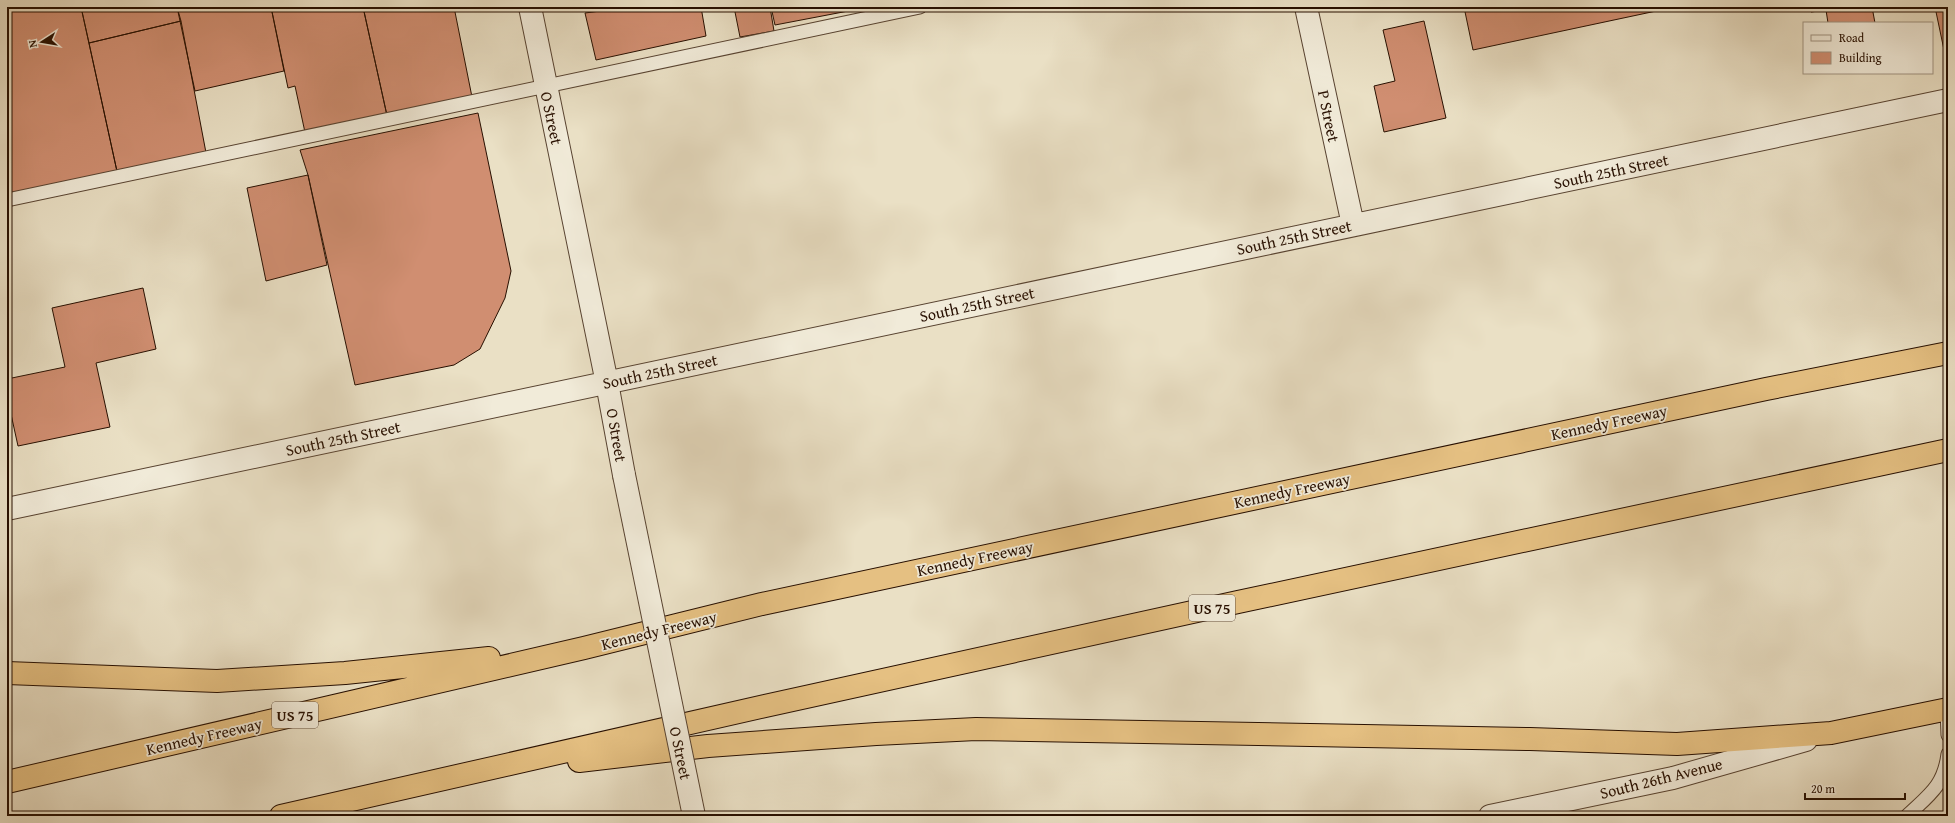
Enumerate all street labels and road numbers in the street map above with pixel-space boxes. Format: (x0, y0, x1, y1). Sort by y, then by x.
street label: P Street (1312, 88, 1346, 145)
street label: O Street (535, 89, 569, 147)
street label: South 25th Street (1551, 147, 1671, 195)
street label: South 25th Street (1234, 213, 1354, 261)
street label: South 25th Street (917, 280, 1037, 328)
street label: South 25th Street (600, 347, 720, 395)
street label: Kennedy Freeway (1549, 398, 1669, 446)
street label: O Street (601, 406, 634, 464)
street label: South 25th Street (283, 414, 403, 462)
street label: Kennedy Freeway (1232, 466, 1352, 514)
street label: Kennedy Freeway (915, 534, 1035, 582)
road number: US 75 (1189, 595, 1235, 621)
street label: Kennedy Freeway (599, 604, 719, 656)
road number: US 75 (272, 702, 318, 728)
street label: Kennedy Freeway (144, 711, 264, 761)
street label: O Street (664, 724, 698, 782)
street label: South 26th Avenue (1597, 751, 1725, 805)

